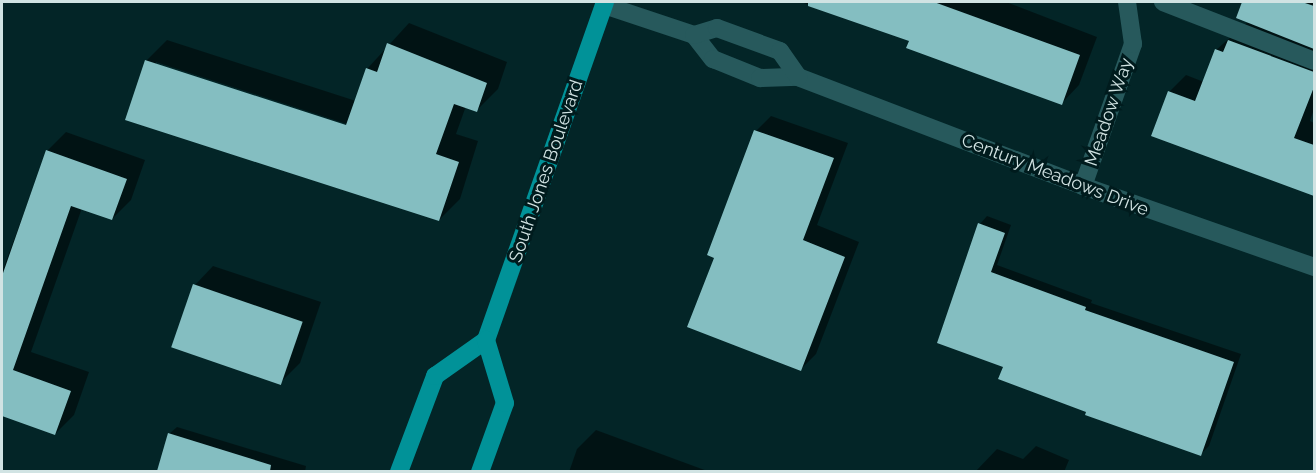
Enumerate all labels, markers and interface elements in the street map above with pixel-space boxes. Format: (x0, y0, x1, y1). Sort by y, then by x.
street label: Meadow Way (1080, 55, 1138, 169)
street label: South Jones Boulevard (505, 77, 587, 265)
street label: Century Meadows Drive (958, 129, 1152, 221)

